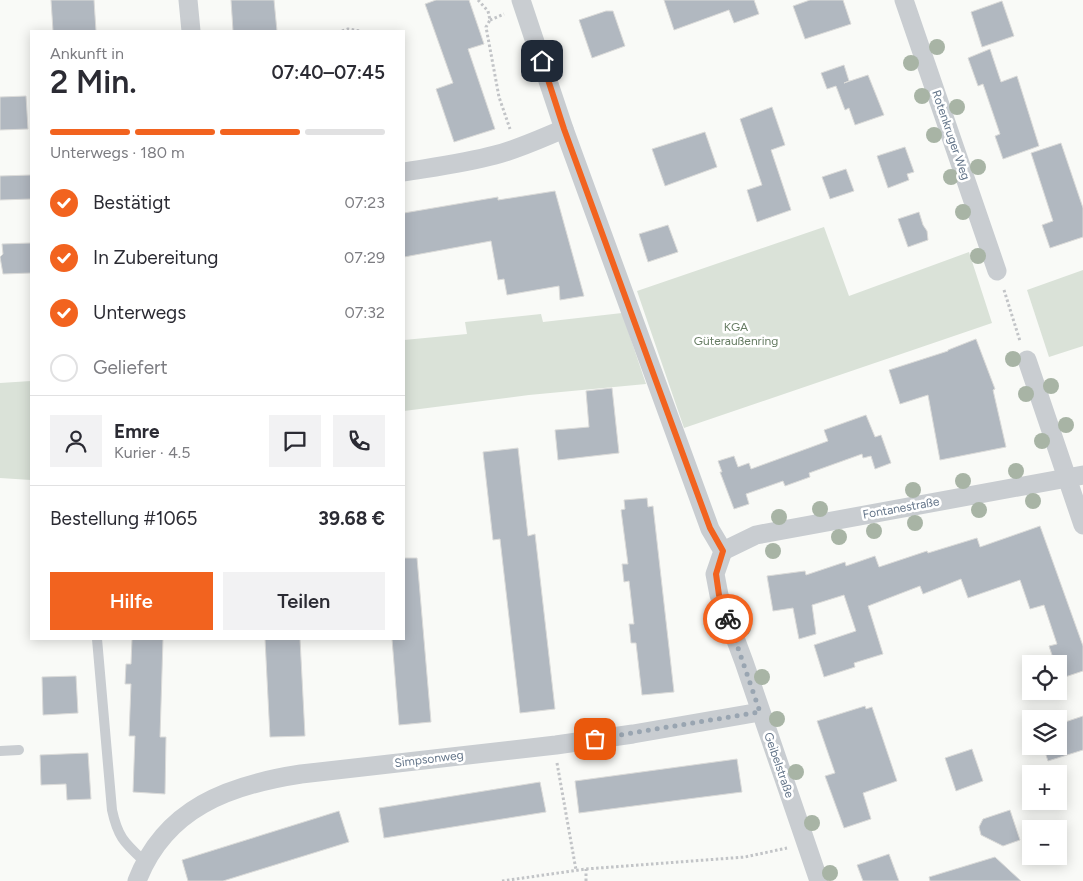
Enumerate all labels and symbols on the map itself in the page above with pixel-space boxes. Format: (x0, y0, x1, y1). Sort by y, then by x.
pin (521, 40, 563, 82)
street label: Rotenkruger Weg (929, 88, 973, 182)
park label: KGA Güteraußenring (694, 320, 778, 348)
street label: Fontanestraße (862, 494, 941, 522)
courier (703, 594, 753, 644)
pin (574, 718, 616, 760)
street label: Geibelstraße (761, 730, 797, 800)
street label: Simpsonweg (394, 748, 464, 770)

